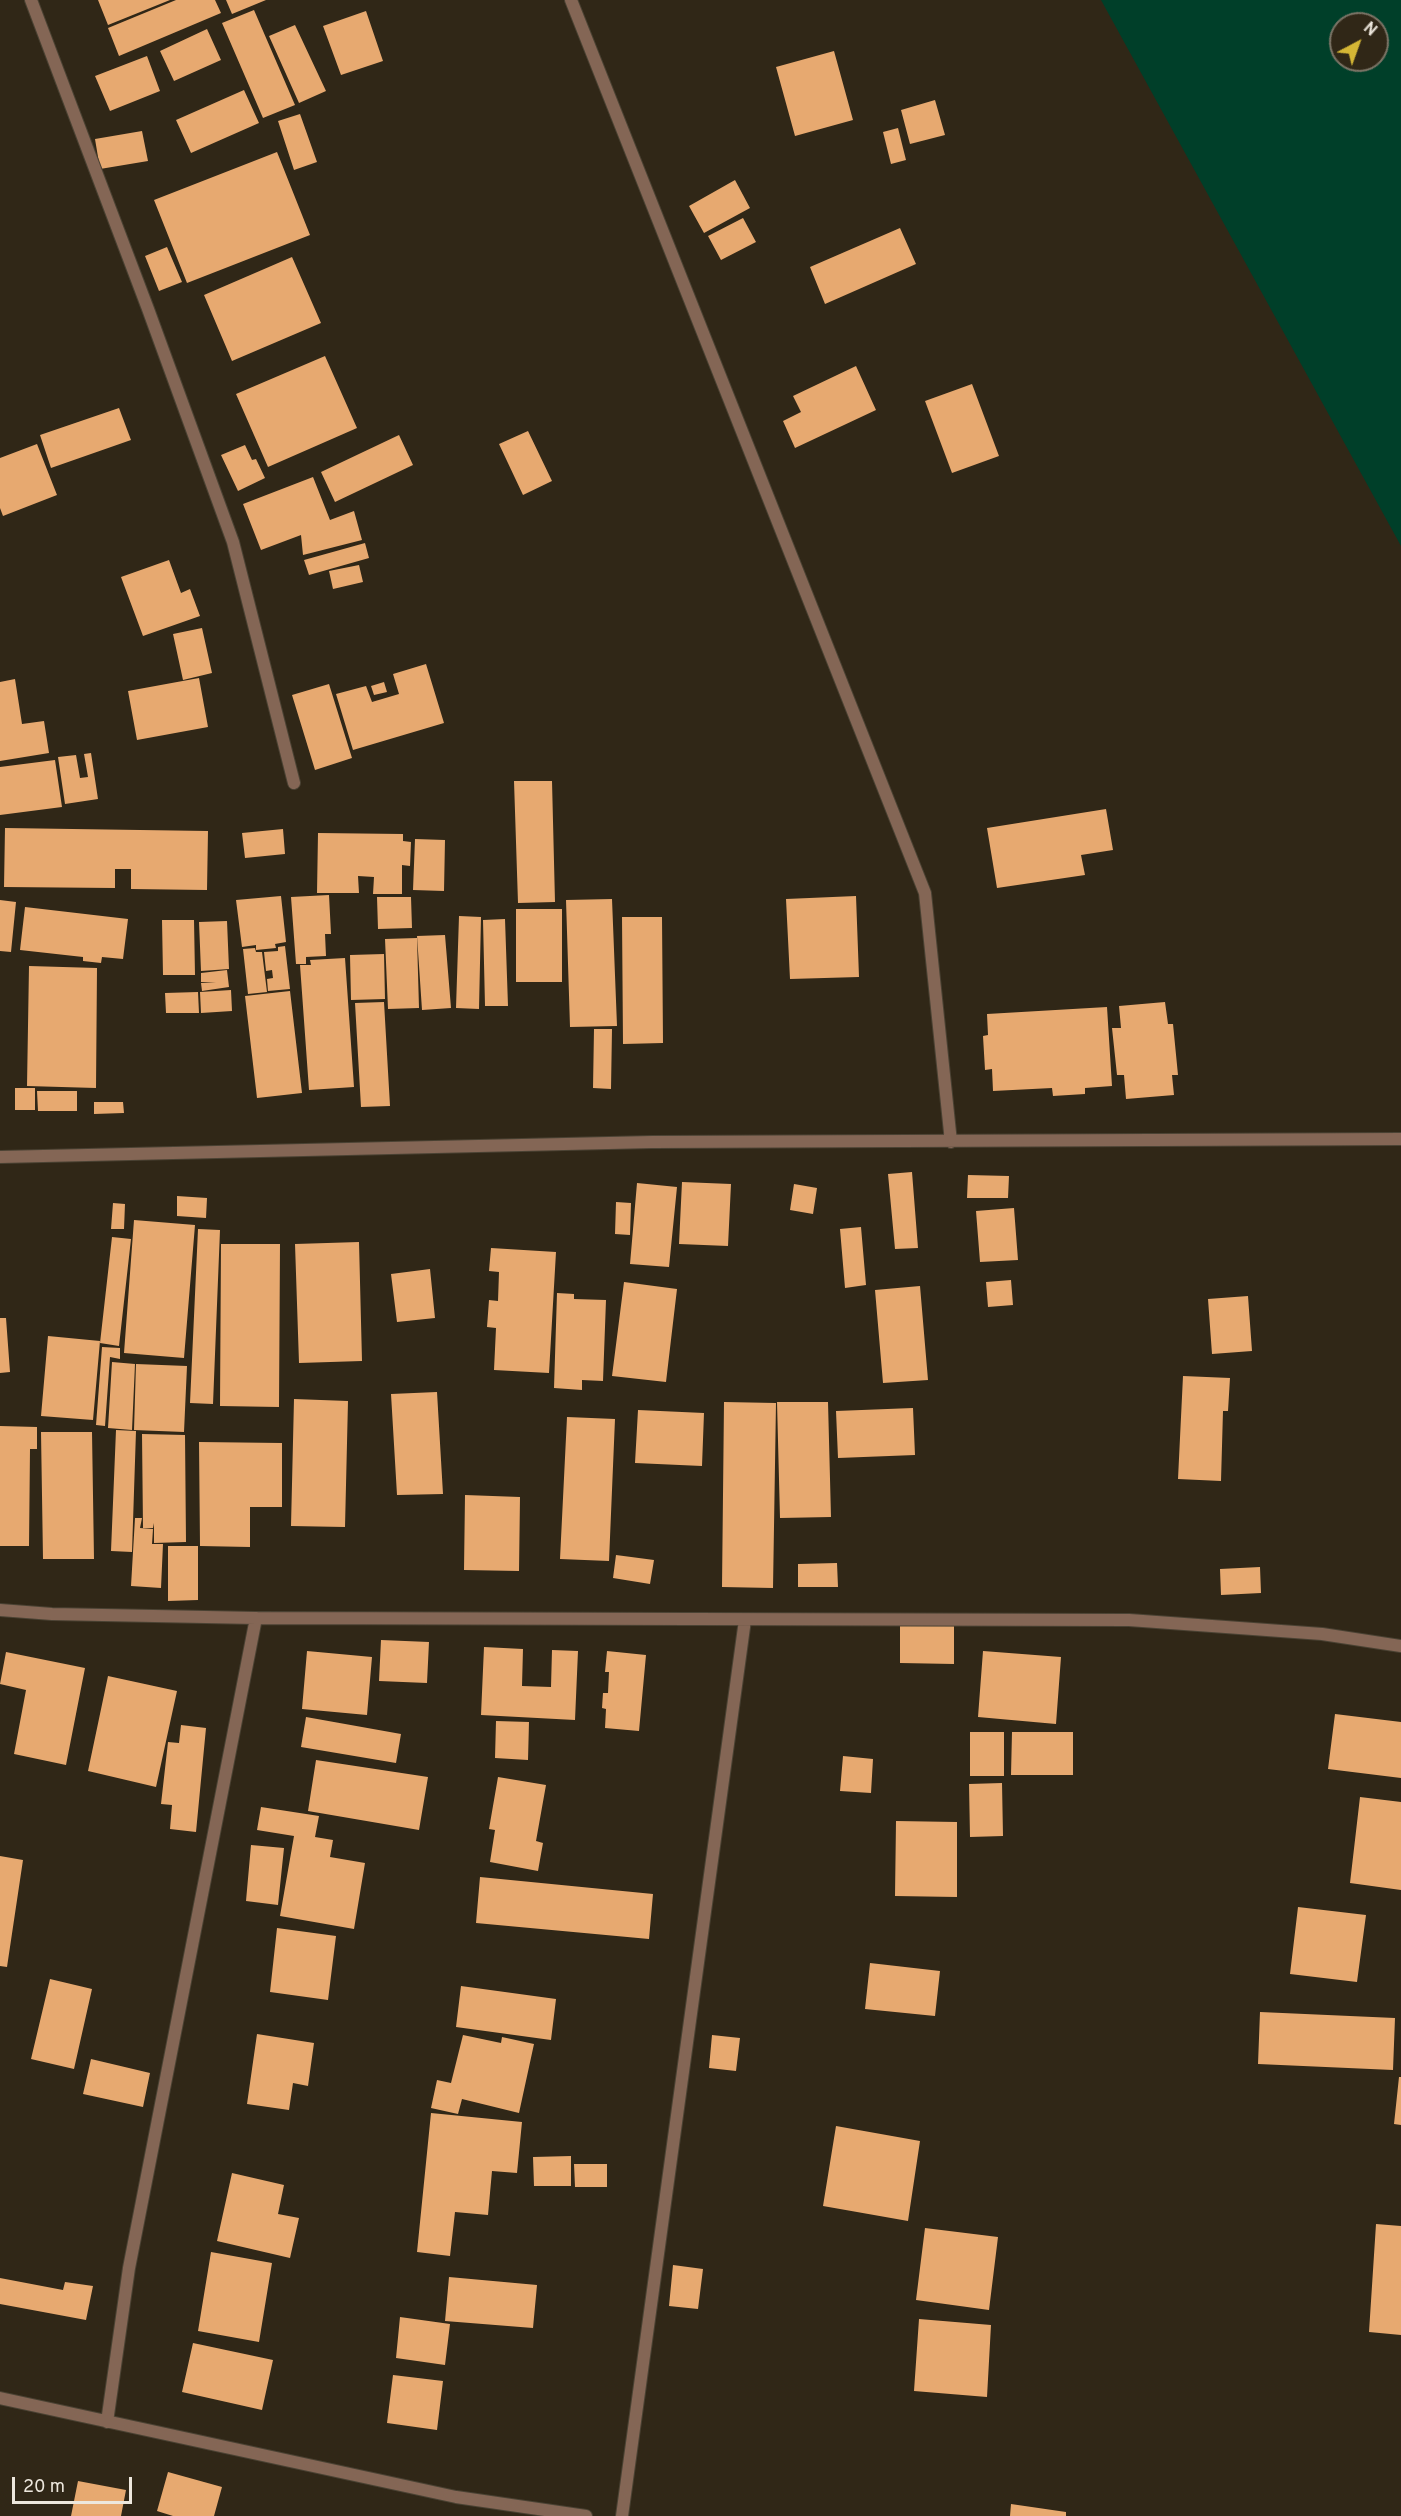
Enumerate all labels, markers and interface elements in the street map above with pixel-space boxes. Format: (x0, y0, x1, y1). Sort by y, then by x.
north arrow (1329, 12, 1389, 72)
text: N (1359, 19, 1380, 41)
scale bar (15, 2465, 135, 2503)
text: 20 m (23, 2476, 65, 2499)

